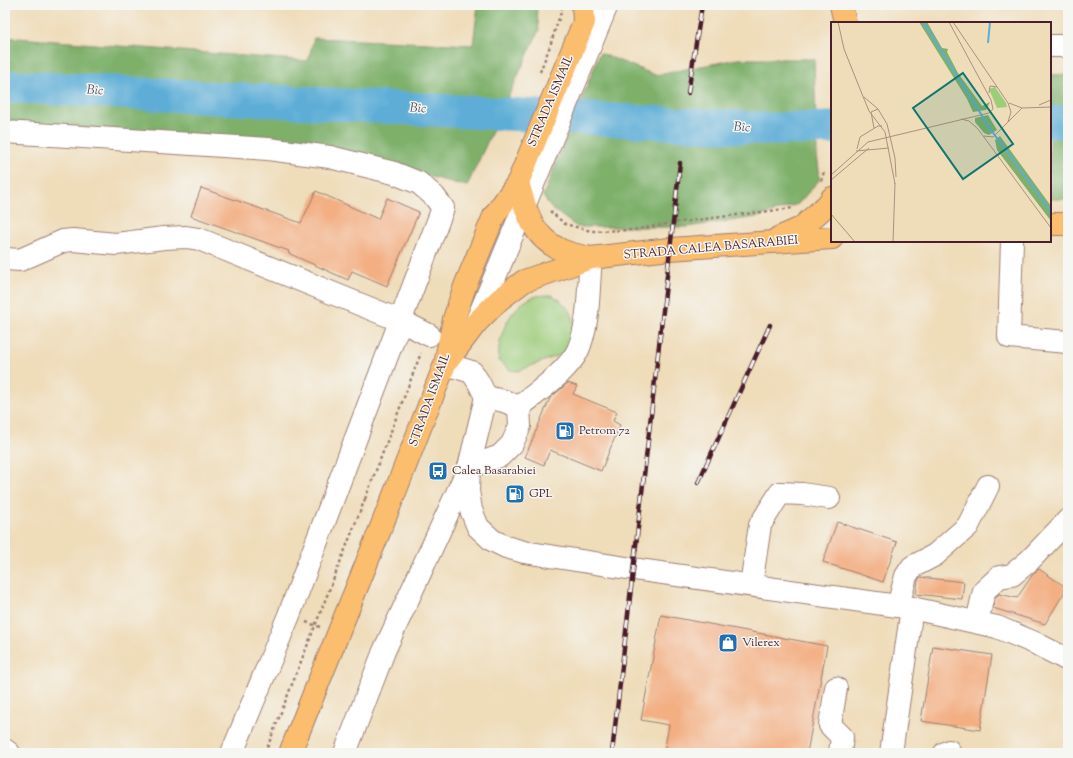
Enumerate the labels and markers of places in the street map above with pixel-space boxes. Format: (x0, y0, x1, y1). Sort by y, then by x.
fuel station icon: Petrom 72 (554, 420, 576, 442)
place label: Petrom 72 (579, 422, 630, 440)
bus stop icon: Calea Basarabiei (427, 460, 449, 482)
place label: Calea Basarabiei (452, 462, 537, 480)
fuel station icon: GPL (504, 483, 526, 505)
place label: GPL (529, 485, 553, 503)
shop icon: Vilerex (717, 632, 739, 654)
place label: Vilerex (742, 634, 780, 652)

